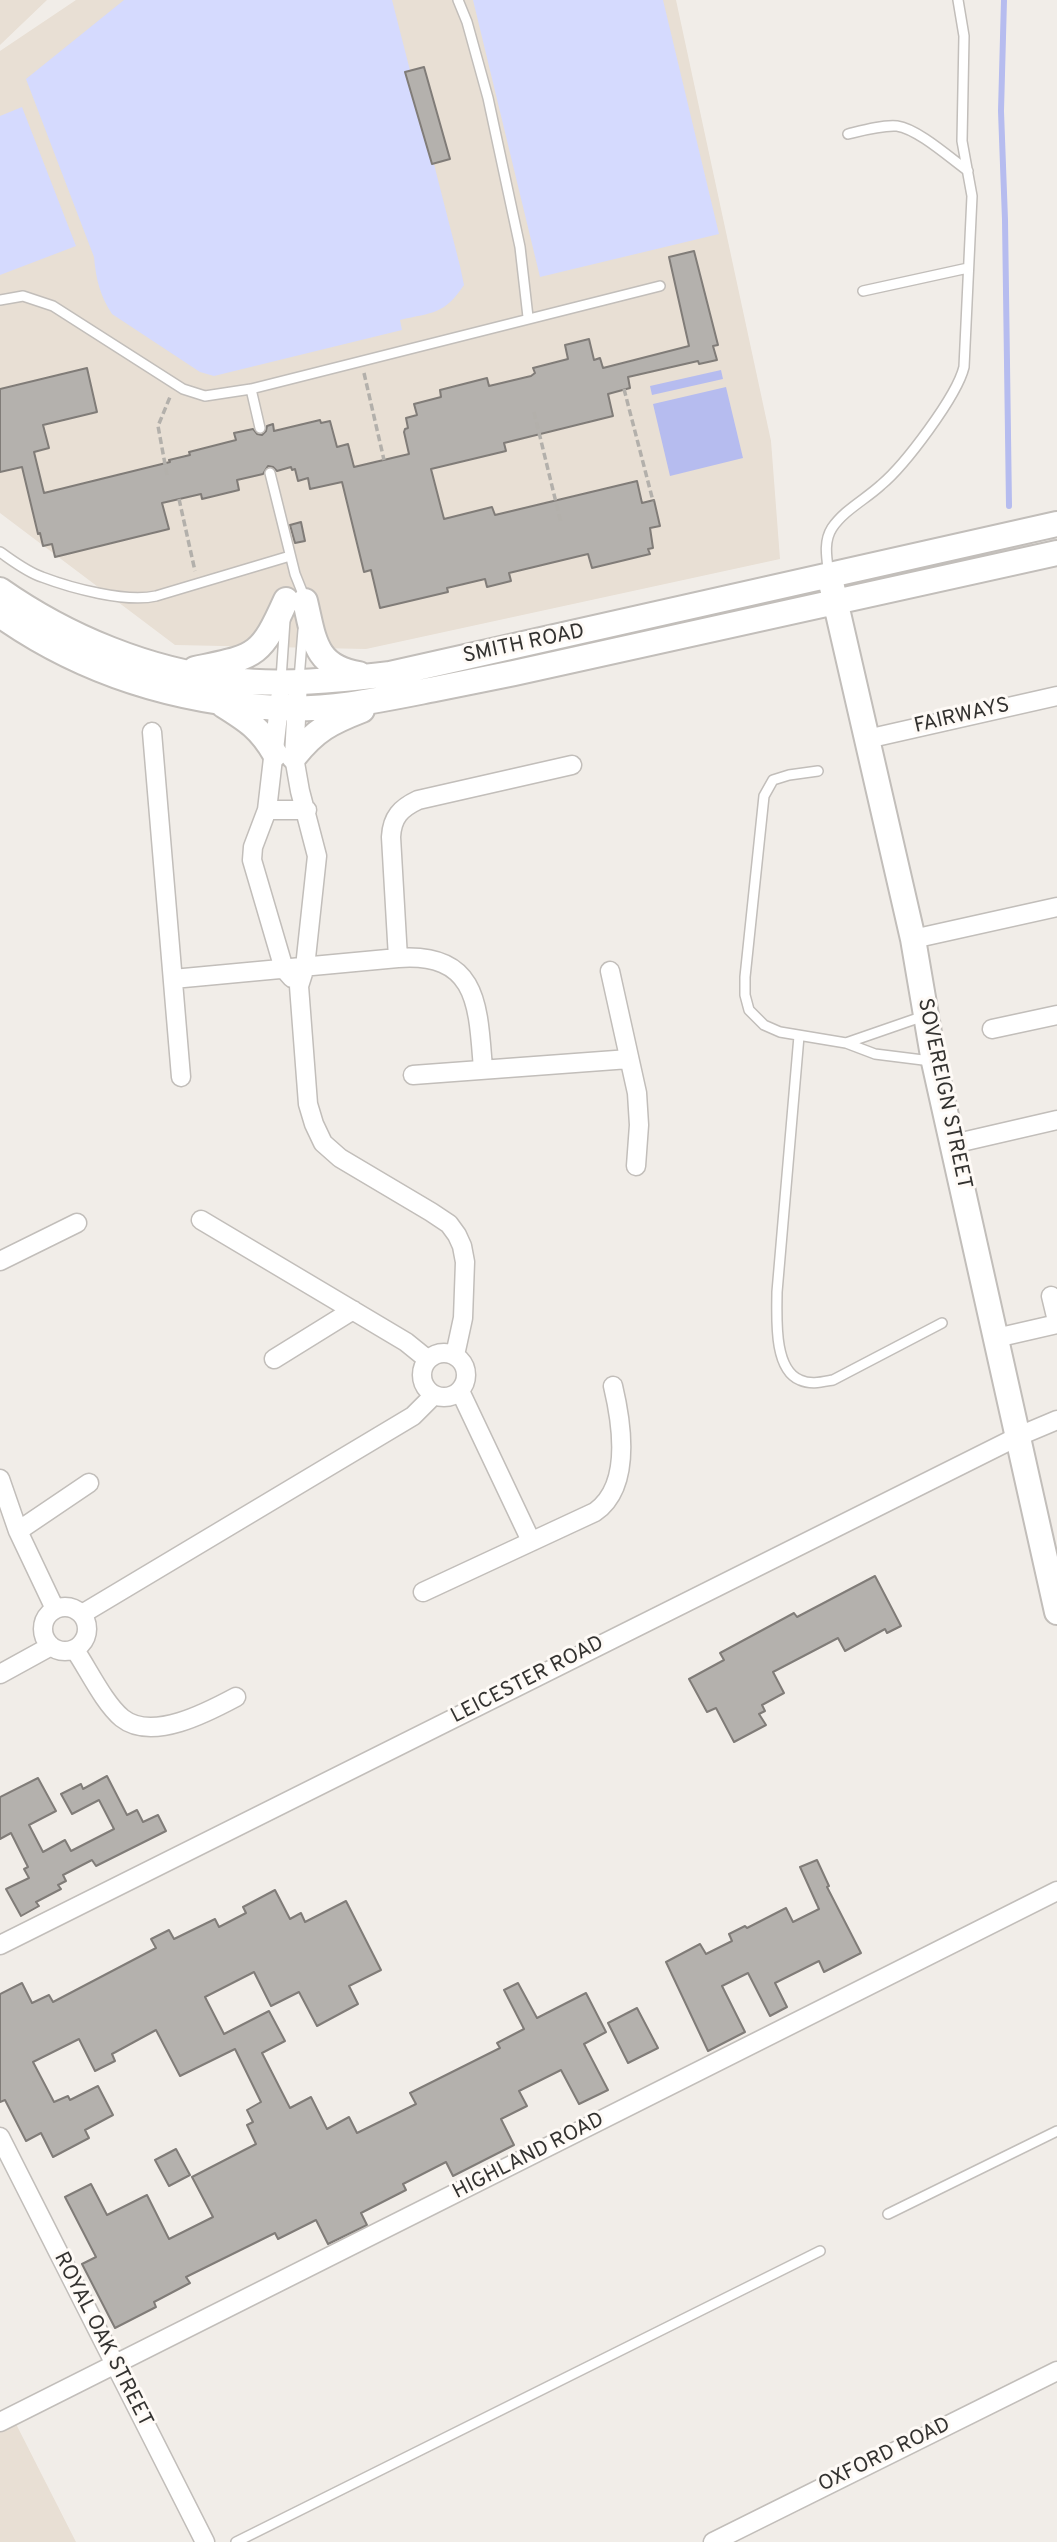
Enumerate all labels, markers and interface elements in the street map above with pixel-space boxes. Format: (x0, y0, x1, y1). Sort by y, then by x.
street label: SMITH ROAD (461, 620, 587, 670)
street label: FAIRWAYS (912, 694, 1012, 740)
street label: SOVEREIGN STREET (910, 996, 976, 1192)
street label: LEICESTER ROAD (447, 1632, 609, 1730)
street label: HIGHLAND ROAD (449, 2108, 609, 2206)
street label: ROYAL OAK STREET (47, 2248, 157, 2432)
street label: OXFORD ROAD (815, 2413, 955, 2499)

